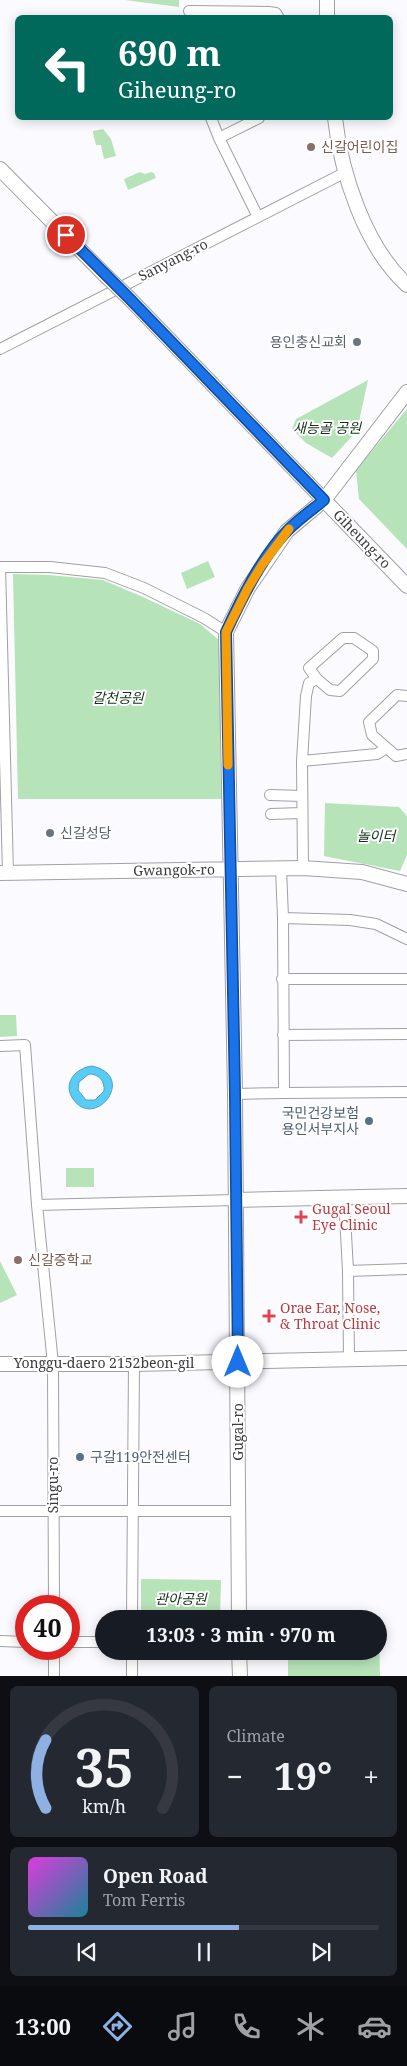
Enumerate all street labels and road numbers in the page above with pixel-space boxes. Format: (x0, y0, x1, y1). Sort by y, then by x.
street label: Sanyang-ro (135, 234, 211, 285)
street label: Giheung-ro (329, 505, 395, 572)
street label: Gwangok-ro (133, 859, 215, 880)
street label: Yonggu-daero 2152beon-gil (13, 1353, 195, 1372)
street label: Gugal-ro (228, 1403, 247, 1461)
street label: Singu-ro (43, 1457, 62, 1513)

